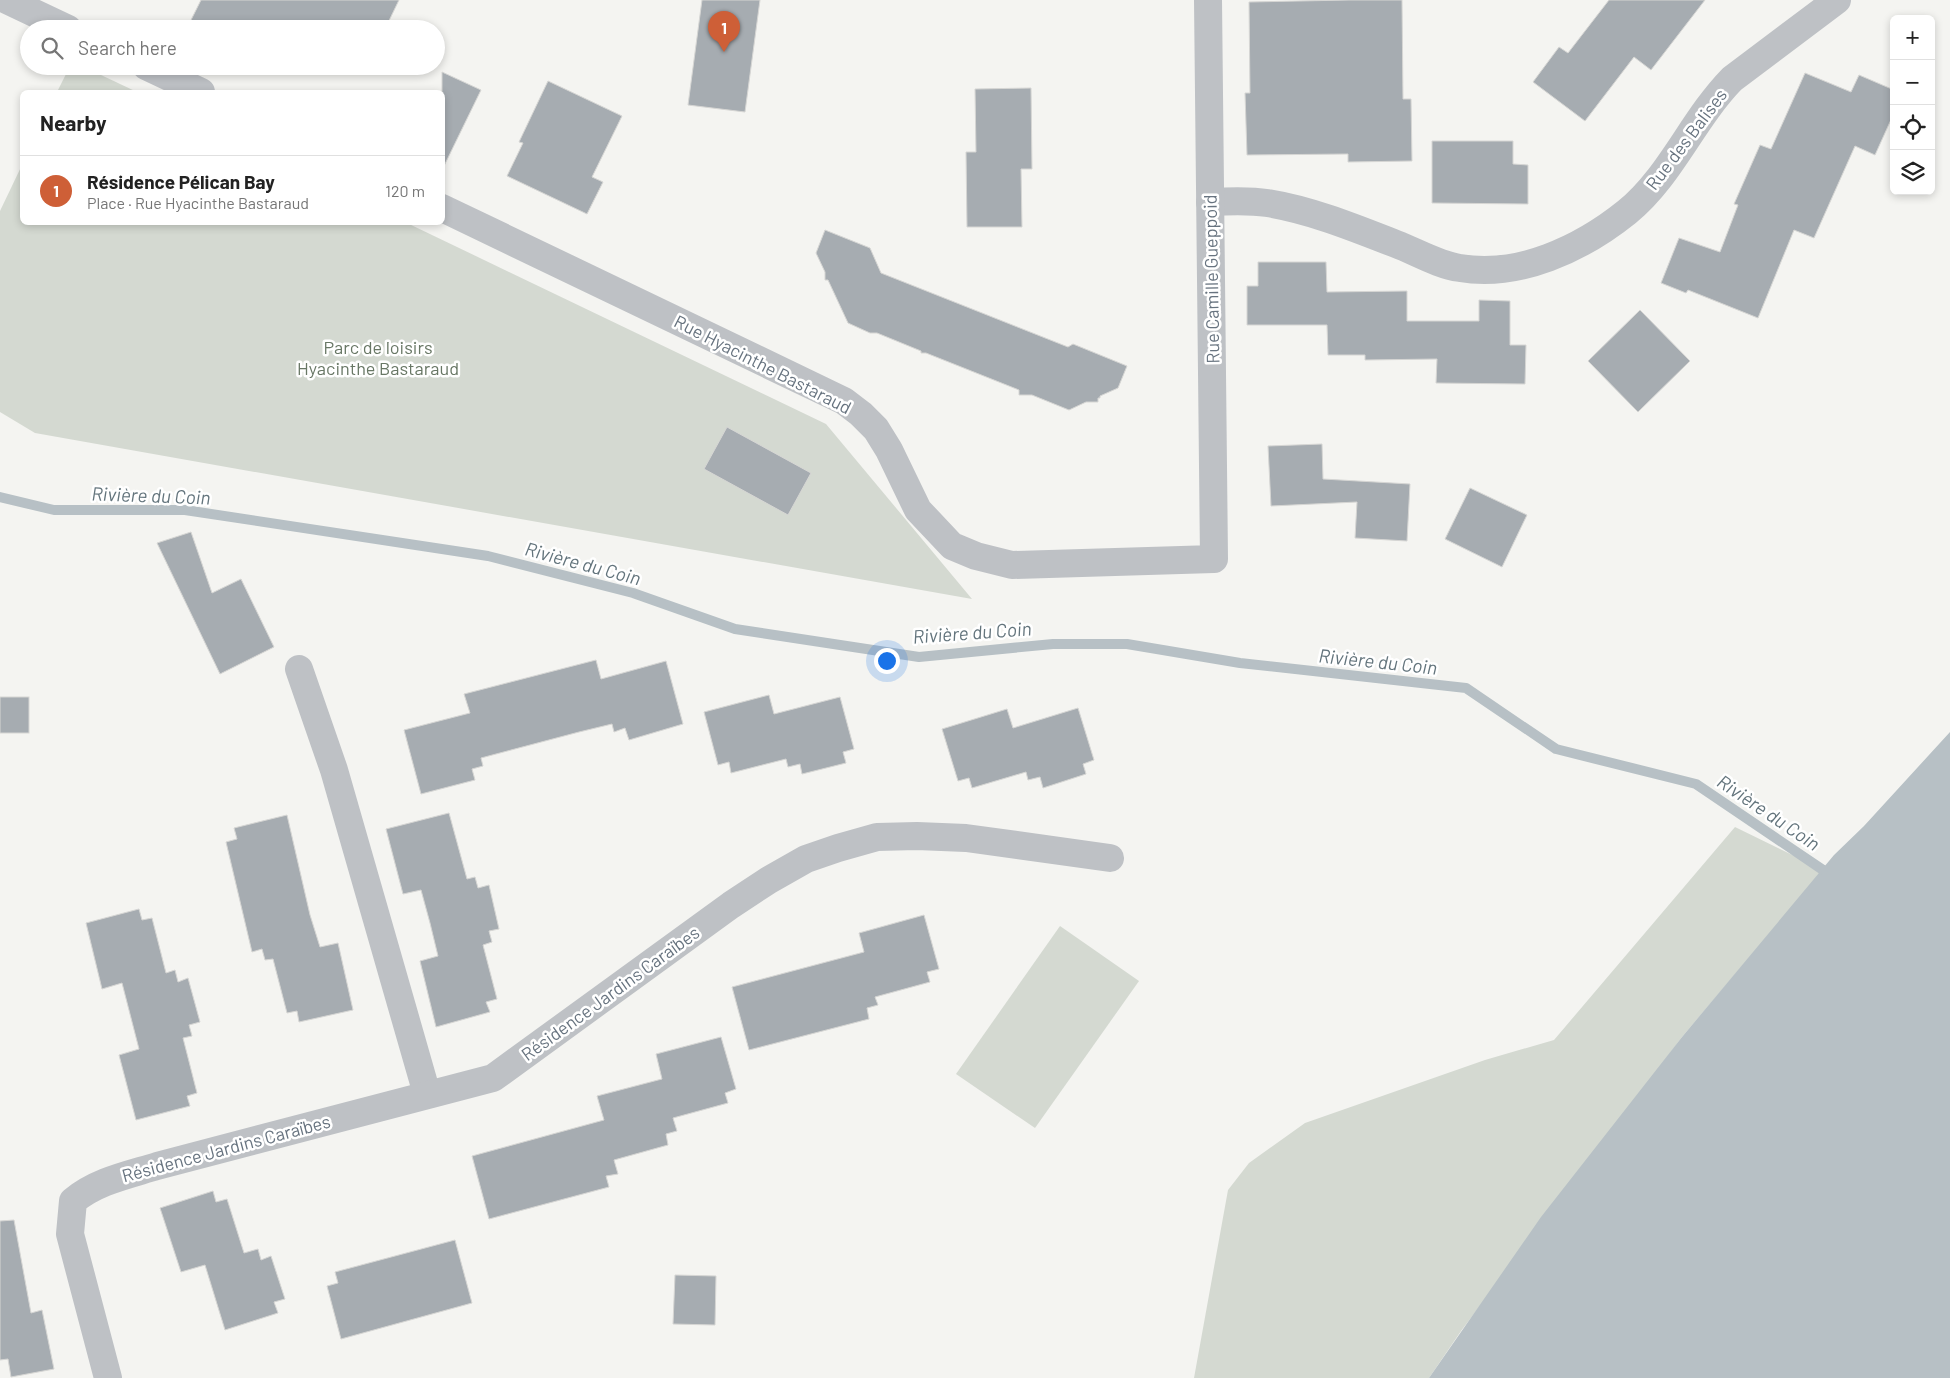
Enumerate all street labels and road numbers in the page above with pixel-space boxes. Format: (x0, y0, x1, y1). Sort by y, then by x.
street label: Rue des Balises (1641, 84, 1731, 194)
street label: Rue Camille Gueppoid (1199, 194, 1223, 364)
street label: Rue Hyacinthe Bastaraud (671, 310, 855, 418)
street label: Résidence Jardins Caraïbes (517, 921, 703, 1065)
street label: Résidence Jardins Caraïbes (119, 1110, 333, 1186)

